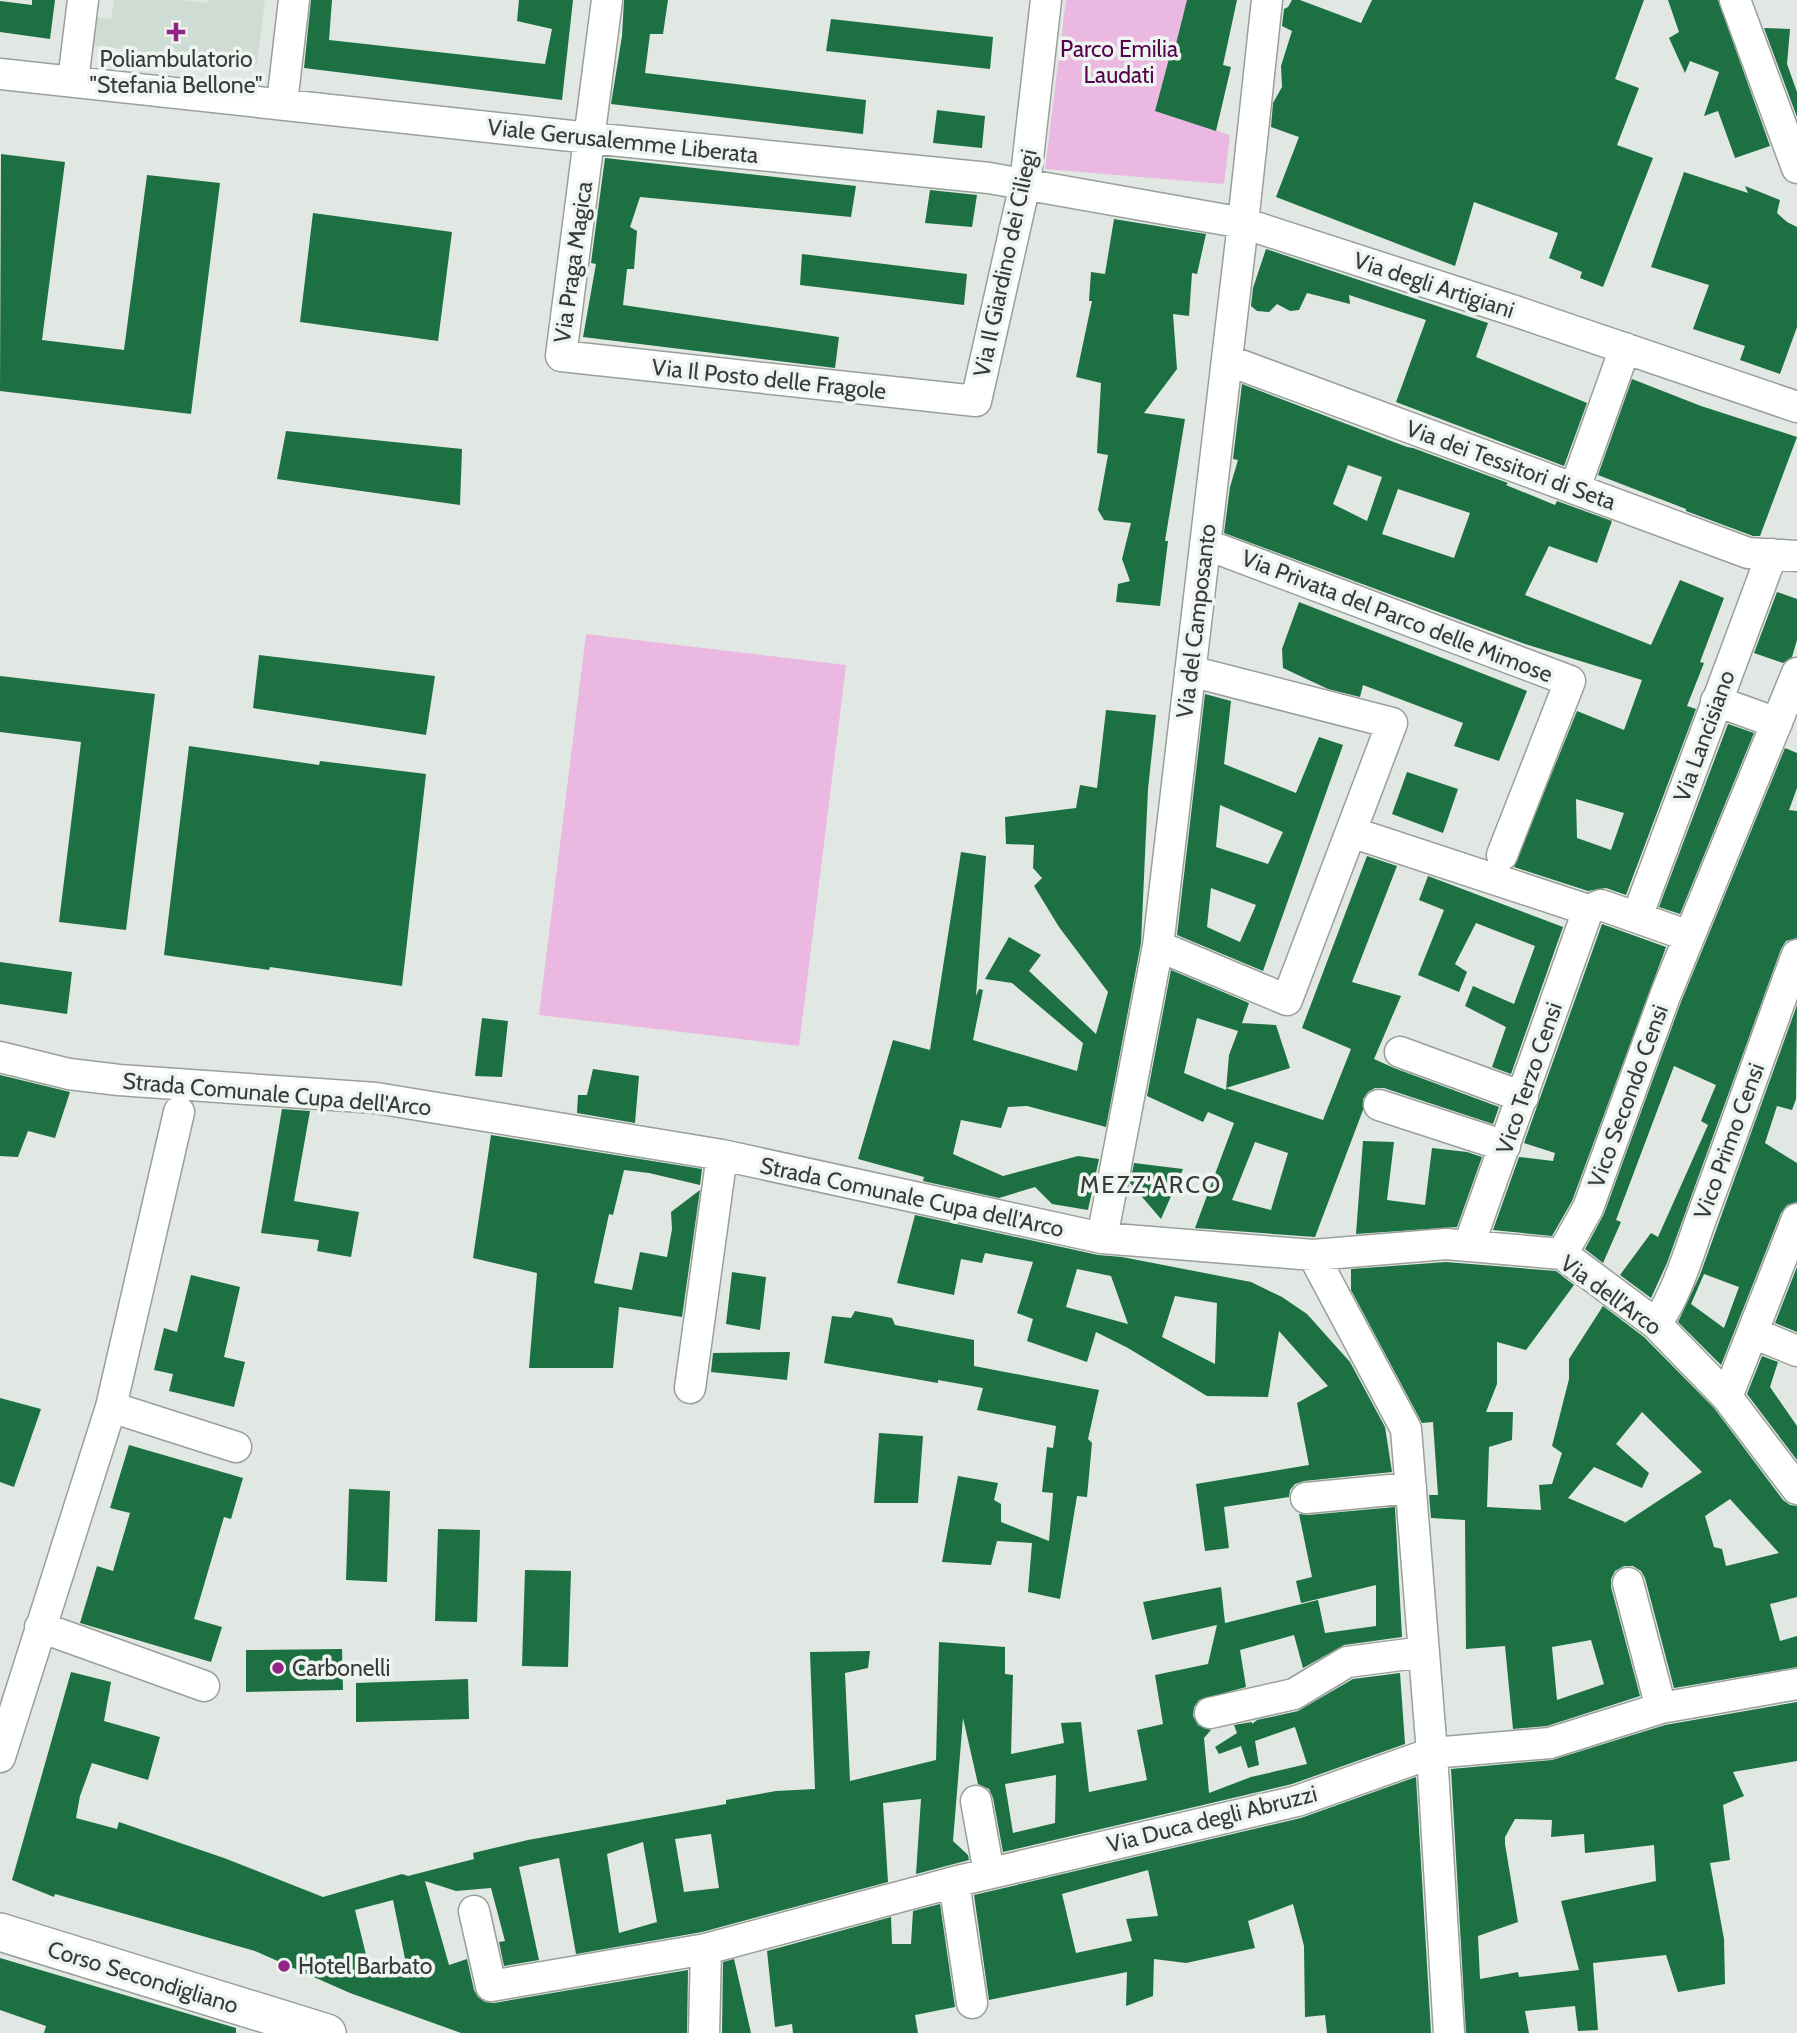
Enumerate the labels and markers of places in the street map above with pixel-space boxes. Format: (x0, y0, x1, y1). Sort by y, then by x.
marker: Poliambulatorio "Stefania Bellone" (166, 22, 186, 42)
place label: Poliambulatorio "Stefania Bellone" (89, 45, 263, 99)
place label: Carbonelli (292, 1654, 390, 1682)
marker: Carbonelli (270, 1660, 286, 1676)
place label: Hotel Barbato (298, 1952, 432, 1980)
marker: Hotel Barbato (276, 1958, 292, 1974)

